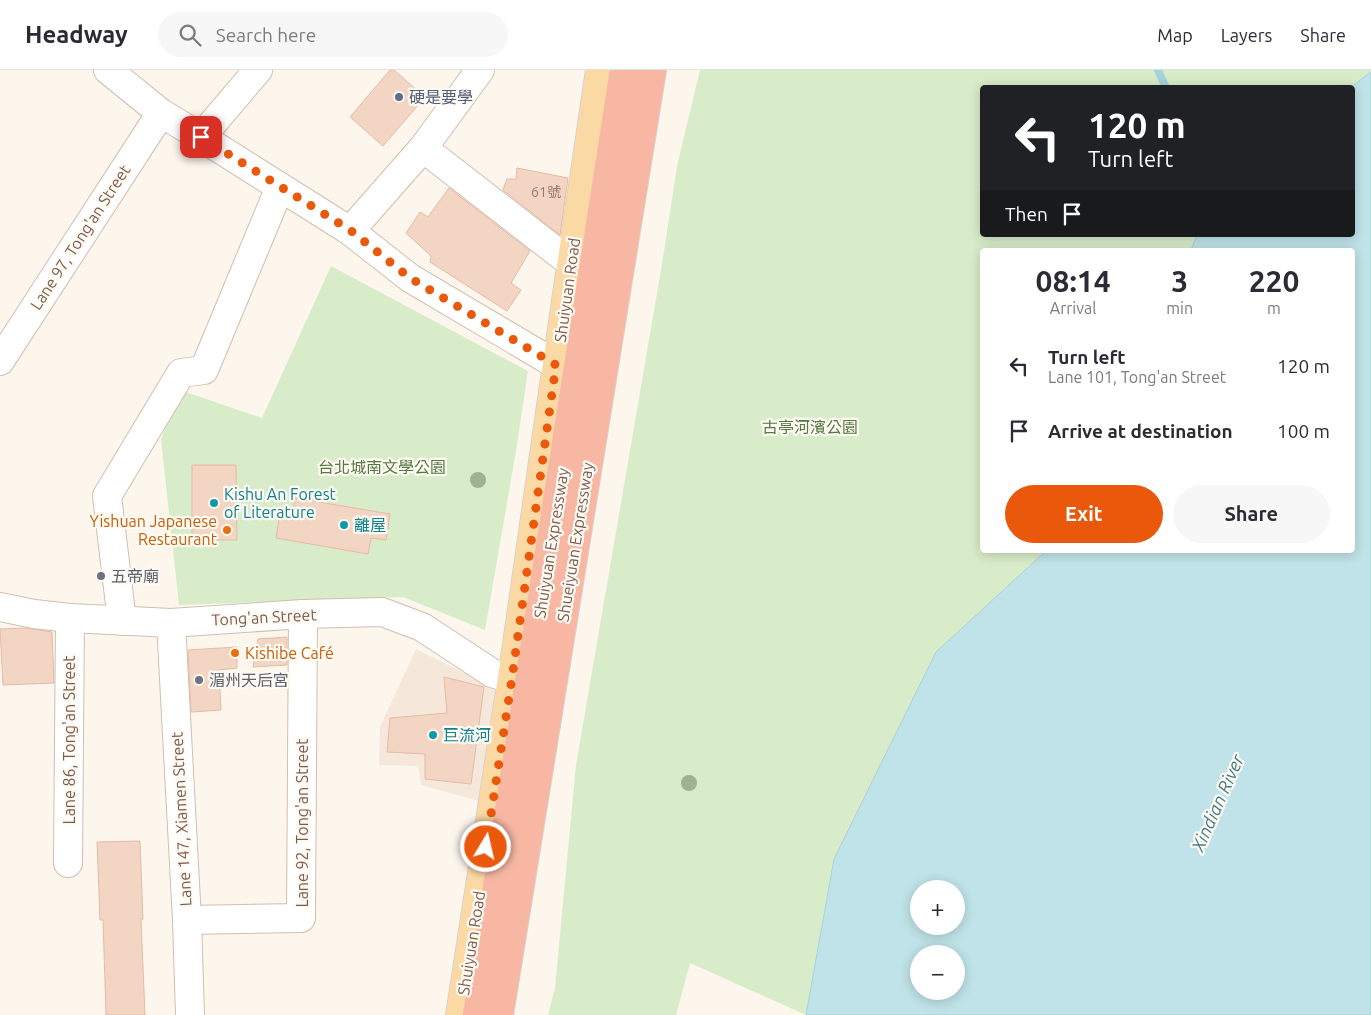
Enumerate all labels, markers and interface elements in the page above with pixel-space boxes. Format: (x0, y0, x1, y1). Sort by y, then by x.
search box (158, 12, 508, 57)
text: Headway (25, 21, 128, 48)
icon: search (176, 21, 204, 49)
text: Search here (216, 24, 316, 46)
text: Map (1157, 25, 1193, 45)
text: Layers (1221, 25, 1272, 45)
text: Share (1300, 25, 1346, 45)
place label: 硬是要學 (409, 88, 473, 106)
marker: 硬是要學 (393, 91, 405, 103)
icon: left (1005, 105, 1070, 170)
text: 120 m (1088, 105, 1186, 145)
pin (180, 116, 222, 158)
icon: arrive (187, 123, 215, 151)
text: Turn left (1088, 146, 1173, 171)
street label: Lane 97, Tong'an Street (26, 161, 134, 313)
house number: 61號 (531, 184, 561, 200)
icon: arrive (1058, 200, 1086, 228)
text: Then (1005, 203, 1048, 225)
street label: Shuiyuan Road (551, 237, 583, 343)
text: 08:14 (1036, 264, 1111, 298)
text: 3 (1171, 264, 1188, 298)
text: 220 (1249, 264, 1299, 298)
text: Arrival (1050, 299, 1096, 317)
text: min (1166, 299, 1193, 317)
text: m (1267, 299, 1281, 317)
text: Turn left (1048, 346, 1126, 368)
icon: left (1005, 352, 1033, 380)
text: 120 m (1277, 355, 1330, 377)
text: Lane 101, Tong'an Street (1048, 368, 1226, 386)
icon: arrive (1005, 417, 1033, 445)
park label: 古亭河濱公園 (762, 418, 858, 436)
text: Arrive at destination (1048, 420, 1233, 442)
text: 100 m (1277, 420, 1330, 442)
park label: 台北城南文學公園 (318, 458, 446, 476)
street label: Shueiyuan Expressway (554, 461, 597, 623)
street label: Shuiyuan Expressway (530, 466, 572, 620)
place label: Kishu An Forest of Literature (224, 485, 337, 521)
button: Exit (1005, 485, 1163, 543)
button: Share (1173, 485, 1330, 543)
marker: Kishu An Forest of Literature (208, 497, 220, 509)
place label: Yishuan Japanese Restaurant (90, 512, 218, 548)
place label: 離屋 (354, 516, 386, 534)
marker: 離屋 (338, 519, 350, 531)
marker: Yishuan Japanese Restaurant (221, 524, 233, 536)
place label: 五帝廟 (111, 567, 159, 585)
marker: 五帝廟 (95, 570, 107, 582)
street label: Tong'an Street (211, 605, 318, 629)
place label: Kishibe Café (245, 644, 334, 662)
marker: Kishibe Café (229, 647, 241, 659)
street label: Lane 86, Tong'an Street (60, 655, 78, 825)
place label: 湄州天后宮 (209, 671, 289, 689)
marker: 湄州天后宮 (193, 674, 205, 686)
place label: 巨流河 (443, 726, 491, 744)
marker: 巨流河 (427, 729, 439, 741)
street label: Lane 147, Xiamen Street (167, 731, 195, 907)
street label: Lane 92, Tong'an Street (293, 738, 311, 908)
water label: Xindian River (1187, 750, 1248, 855)
position arrow (459, 820, 511, 872)
map controls (910, 880, 965, 1000)
button: + (910, 880, 965, 935)
street label: Shuiyuan Road (454, 890, 488, 996)
button: − (910, 945, 965, 1000)

